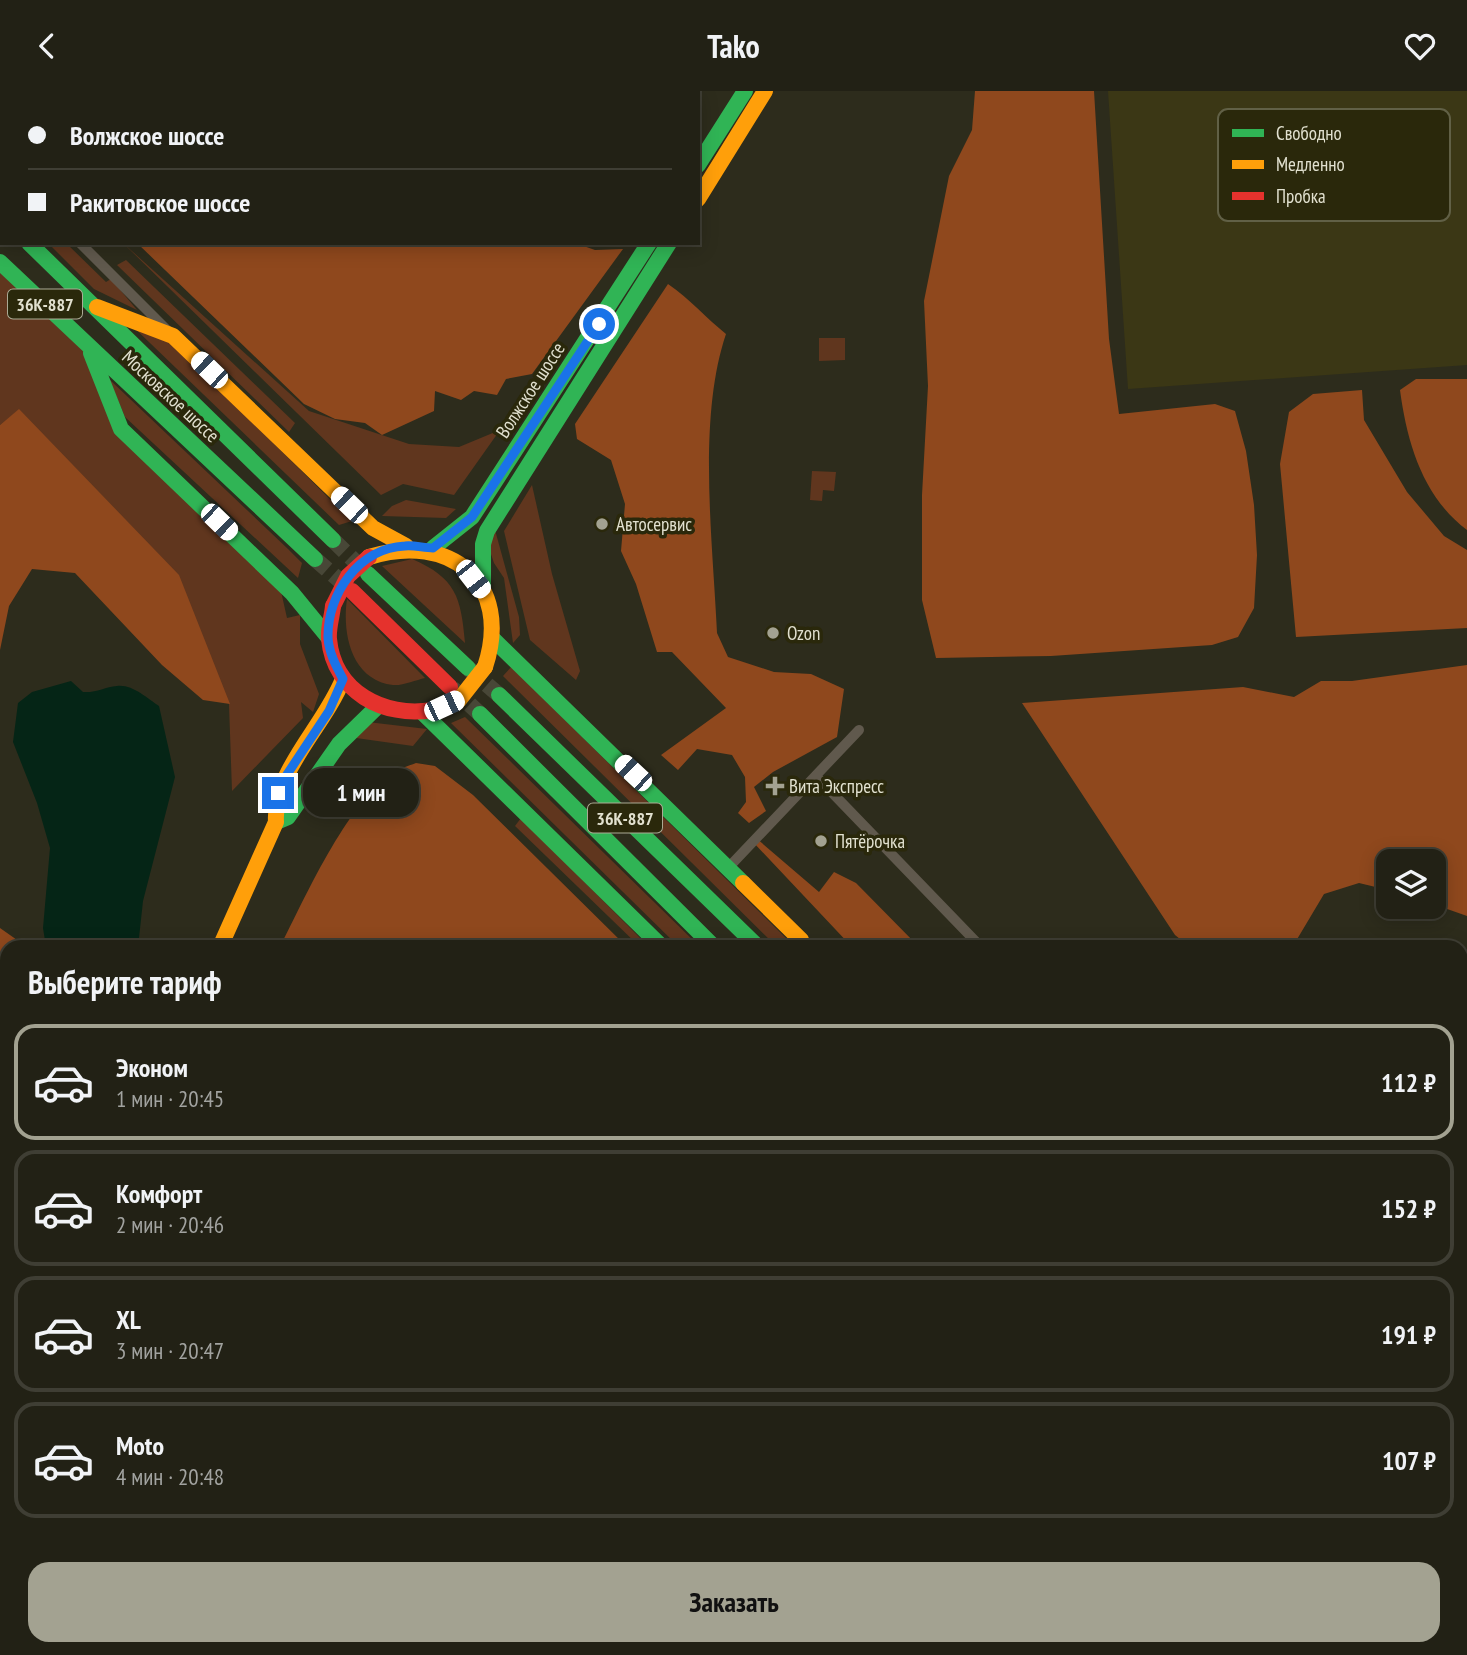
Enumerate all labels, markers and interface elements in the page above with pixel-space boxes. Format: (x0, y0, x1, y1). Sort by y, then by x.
text: Tako (707, 25, 760, 67)
icon: back (28, 27, 66, 65)
icon: heart (1401, 27, 1439, 65)
legend (1218, 109, 1450, 221)
text: Волжское шоссе (70, 119, 224, 152)
text: Свободно (1276, 121, 1342, 145)
text: Медленно (1276, 152, 1345, 176)
text: Пробка (1276, 184, 1326, 208)
text: Ракитовское шоссе (70, 186, 250, 219)
road number: 36К-887 (8, 289, 82, 319)
route start (583, 308, 615, 340)
street label: Волжское шоссе (490, 338, 570, 442)
street label: Московское шоссе (117, 345, 225, 447)
car (187, 348, 232, 392)
car (327, 483, 372, 527)
car (197, 500, 242, 544)
place label: Автосервис (616, 512, 692, 536)
marker: Автосервис (594, 516, 610, 532)
car (452, 556, 495, 602)
place label: Ozon (787, 621, 820, 645)
marker: Ozon (765, 625, 781, 641)
car (421, 688, 468, 724)
car (611, 751, 656, 795)
callout: 1 мин (302, 769, 418, 817)
place label: Вита Экспресс (789, 774, 884, 798)
route end (262, 777, 294, 809)
text: 1 мин (336, 778, 386, 807)
marker: Вита Экспресс (767, 778, 783, 794)
road number: 36К-887 (588, 803, 662, 833)
place label: Пятёрочка (835, 829, 905, 853)
marker: Пятёрочка (813, 833, 829, 849)
map controls (1376, 849, 1446, 919)
button: layers (1376, 849, 1446, 919)
text: Выберите тариф (28, 961, 222, 1003)
icon: car (32, 1051, 95, 1114)
text: Эконом (116, 1051, 188, 1084)
text: 112 ₽ (1381, 1066, 1436, 1099)
text: 1 мин · 20:45 (116, 1084, 224, 1113)
icon: car (32, 1177, 95, 1240)
text: Комфорт (116, 1177, 202, 1210)
text: 152 ₽ (1381, 1192, 1436, 1225)
text: 2 мин · 20:46 (116, 1210, 224, 1239)
icon: car (32, 1303, 95, 1366)
text: XL (116, 1303, 141, 1336)
text: 191 ₽ (1381, 1318, 1436, 1351)
text: 3 мин · 20:47 (116, 1336, 224, 1365)
icon: car (32, 1429, 95, 1492)
text: Moto (116, 1429, 164, 1462)
text: 107 ₽ (1382, 1444, 1436, 1477)
text: 4 мин · 20:48 (116, 1462, 224, 1491)
button: Заказать (28, 1562, 1440, 1642)

